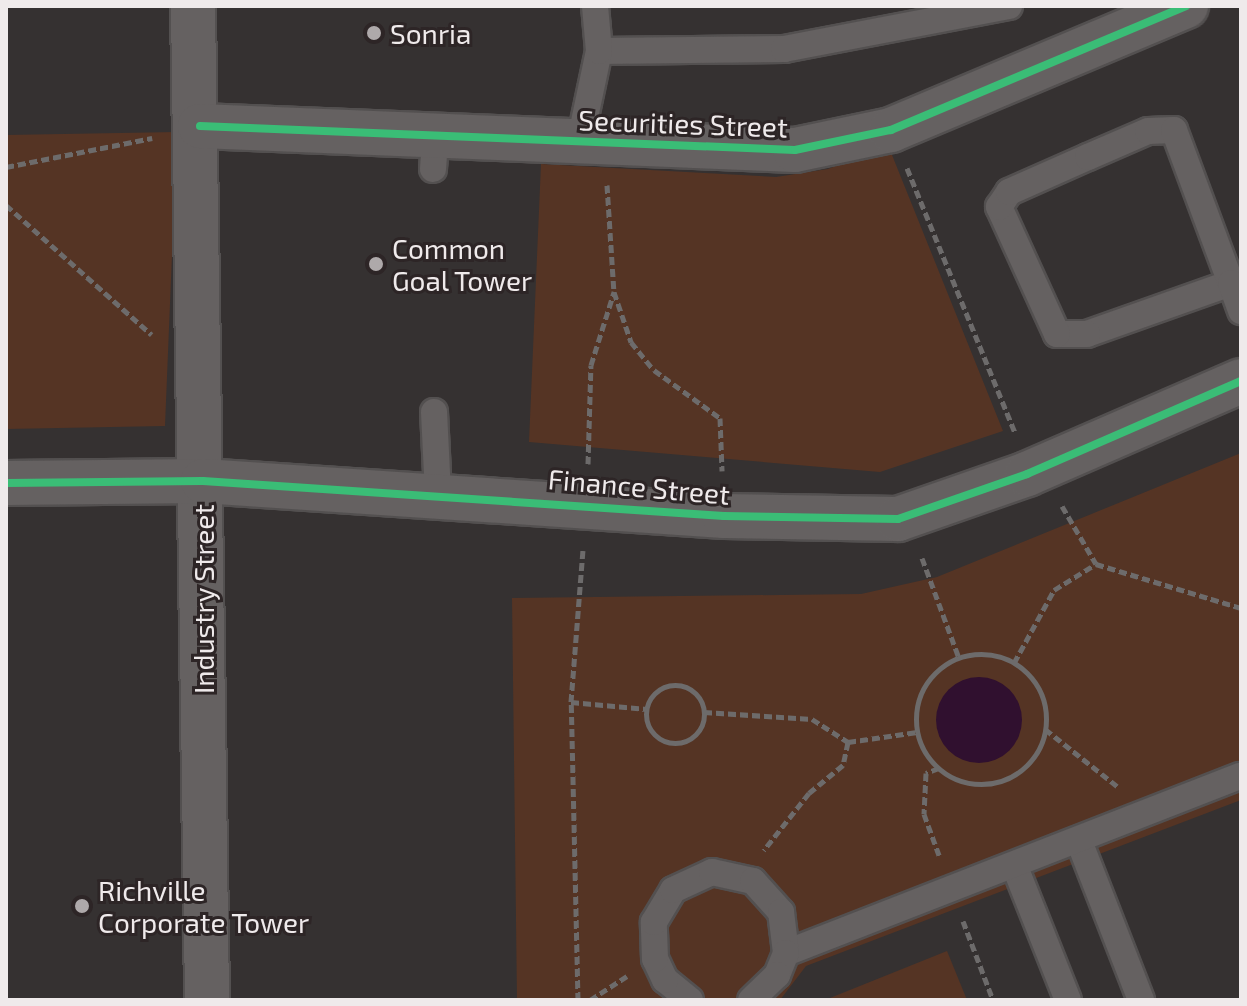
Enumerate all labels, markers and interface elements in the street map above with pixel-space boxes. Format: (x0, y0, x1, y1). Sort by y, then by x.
place label: Sonria (390, 16, 471, 50)
marker: Sonria (365, 24, 383, 42)
street label: Securities Street (578, 103, 788, 143)
place label: Common Goal Tower (392, 231, 534, 297)
marker: Common Goal Tower (367, 255, 385, 273)
street label: Finance Street (547, 461, 731, 511)
street label: Industry Street (186, 504, 220, 694)
place label: Richville Corporate Tower (98, 873, 310, 939)
marker: Richville Corporate Tower (73, 897, 91, 915)

